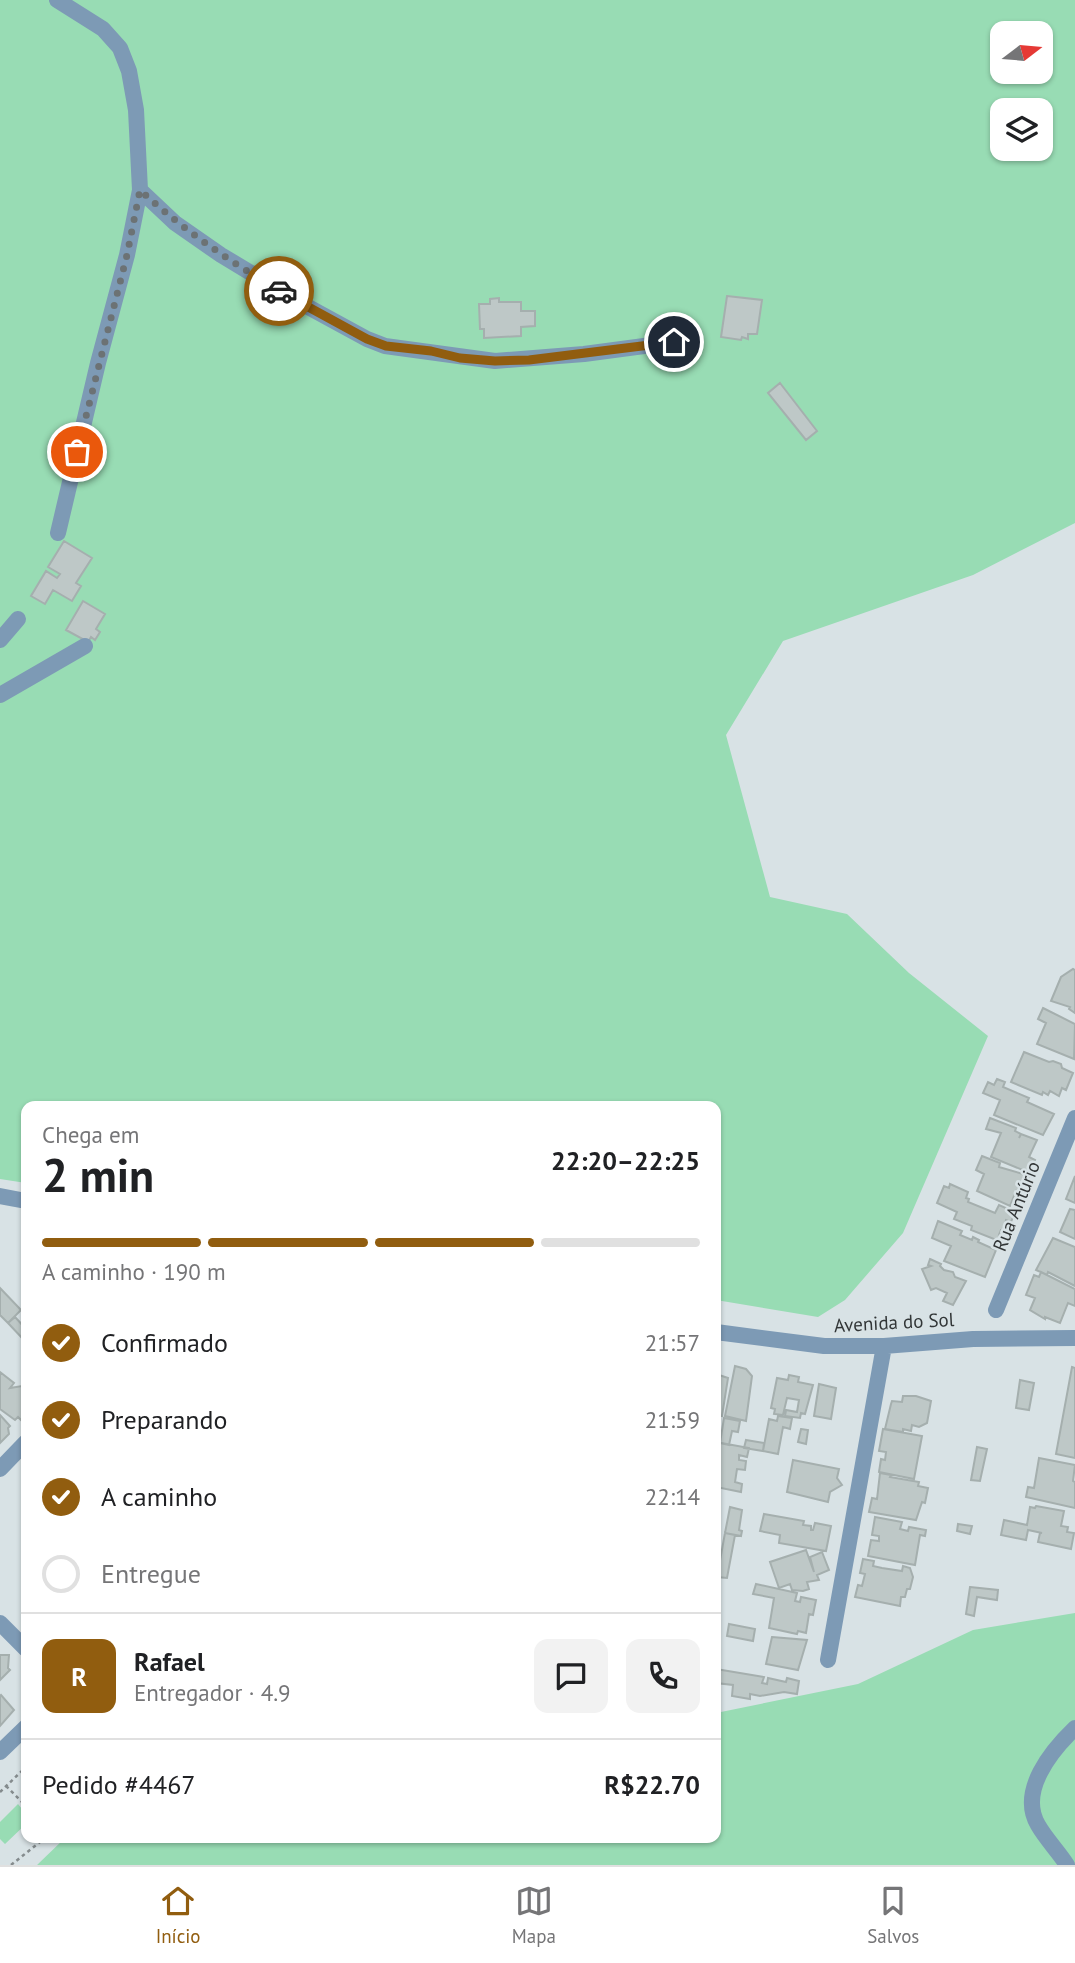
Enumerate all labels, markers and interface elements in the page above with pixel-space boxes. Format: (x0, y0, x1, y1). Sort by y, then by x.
north arrow (990, 21, 1054, 84)
map controls (990, 21, 1053, 161)
button: layers (990, 98, 1053, 161)
courier (244, 256, 314, 326)
icon: car (260, 272, 298, 310)
pin (644, 312, 704, 372)
icon: home (655, 323, 693, 361)
pin (47, 422, 107, 482)
icon: bag (58, 433, 96, 471)
text: Chega em (42, 1120, 139, 1149)
text: 22:20–22:25 (551, 1144, 700, 1177)
text: 2 min (42, 1145, 154, 1205)
street label: Rua Antúrio (987, 1157, 1045, 1255)
text: A caminho · 190 m (42, 1257, 226, 1286)
street label: Avenida do Sol (833, 1307, 955, 1337)
icon: check (42, 1324, 80, 1362)
text: Confirmado (101, 1326, 228, 1359)
text: 21:57 (645, 1328, 700, 1357)
icon: check (42, 1401, 80, 1439)
text: Preparando (101, 1403, 228, 1436)
text: 21:59 (645, 1405, 700, 1434)
icon: check (42, 1478, 80, 1516)
text: A caminho (101, 1480, 217, 1513)
text: 22:14 (645, 1482, 700, 1511)
text: Entregue (101, 1557, 201, 1590)
button: chat (534, 1639, 608, 1713)
button: phone (626, 1639, 700, 1713)
text: Rafael (134, 1645, 205, 1678)
text: R (71, 1660, 87, 1693)
text: Entregador · 4.9 (134, 1678, 291, 1707)
text: Pedido #4467 (42, 1768, 195, 1801)
text: R$22.70 (604, 1768, 700, 1801)
tab: Início (156, 1882, 200, 1948)
tab: Mapa (512, 1882, 556, 1948)
tab: Salvos (867, 1882, 919, 1948)

